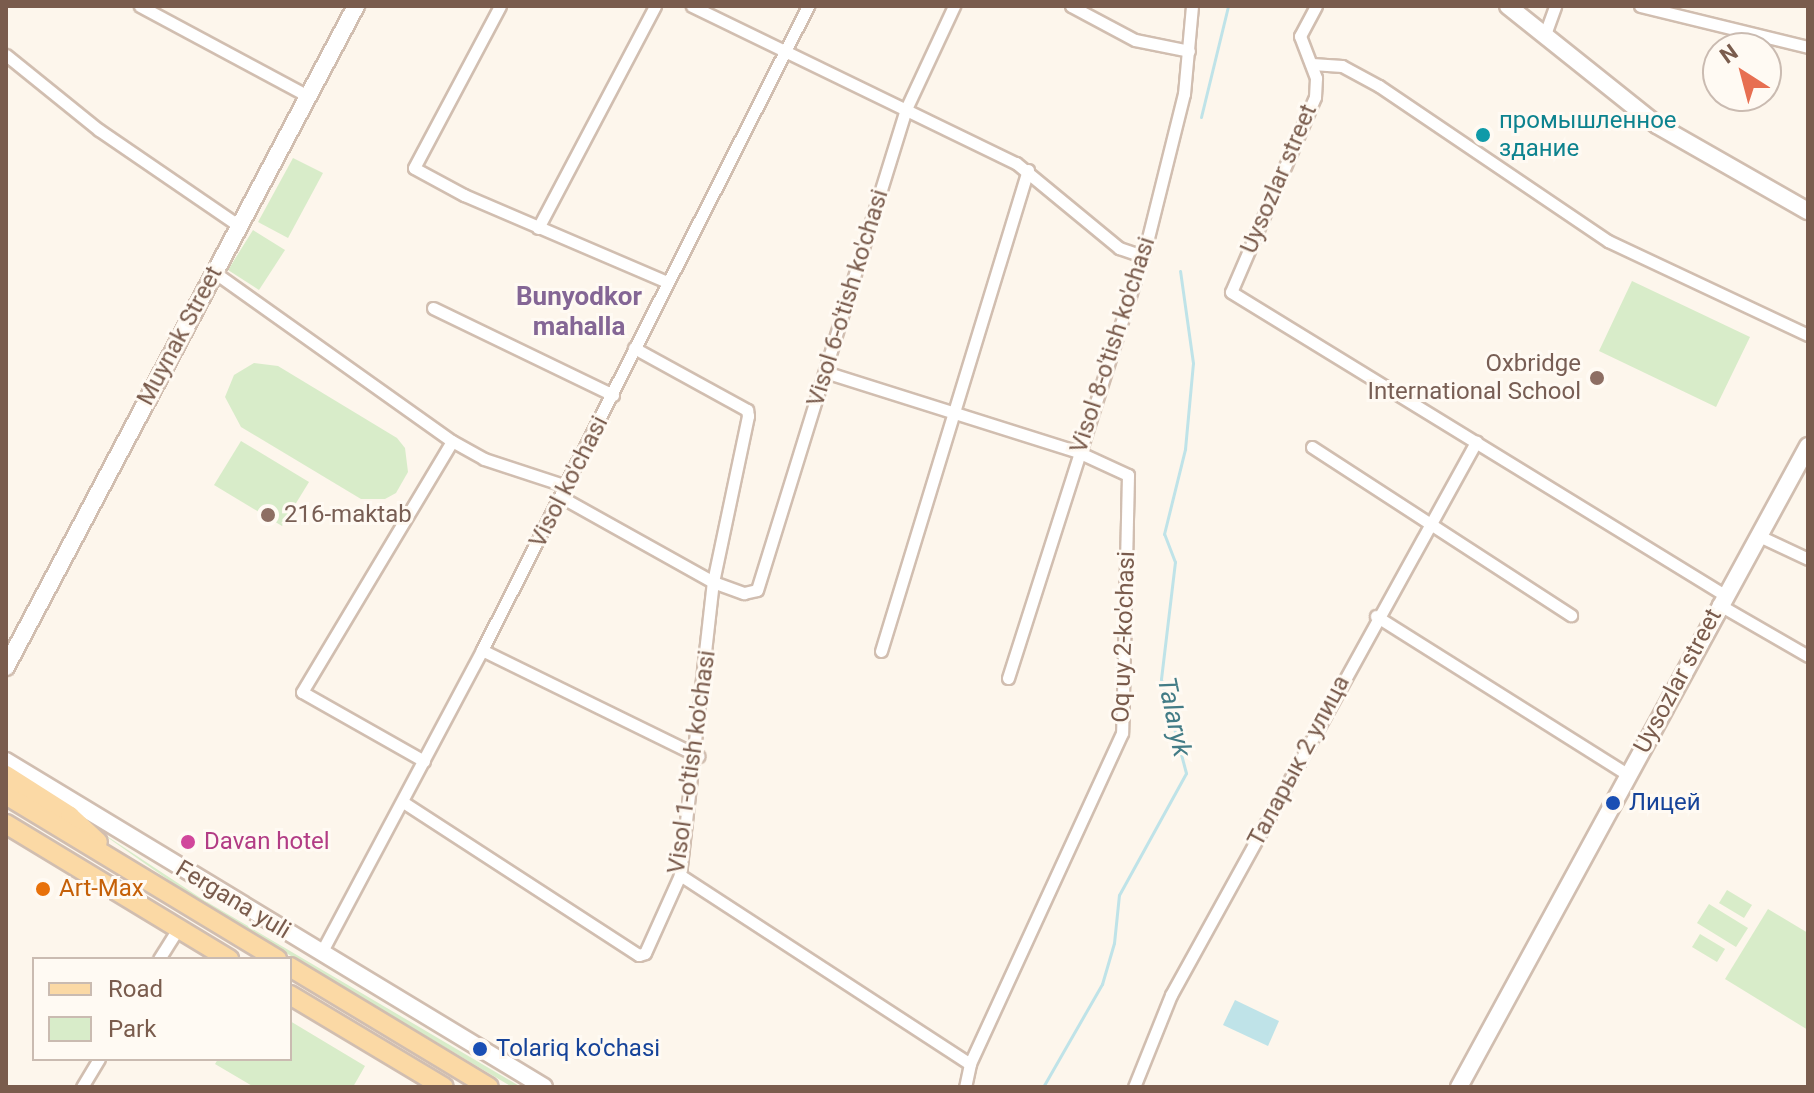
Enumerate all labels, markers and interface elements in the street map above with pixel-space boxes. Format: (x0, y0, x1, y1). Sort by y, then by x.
north arrow (1702, 32, 1782, 112)
text: N (1715, 39, 1742, 68)
street label: Uysozlar street (1235, 100, 1323, 258)
place label: промышленное здание (1499, 107, 1677, 163)
marker: промышленное здание (1474, 126, 1492, 144)
street label: Visol 6-o'tish ko'chasi (801, 186, 895, 410)
street label: Visol 8-o'tish ko'chasi (1064, 233, 1162, 457)
street label: Muynak Street (131, 262, 229, 410)
district label: Bunyodkor mahalla (516, 281, 642, 342)
place label: Oxbridge International School (1367, 350, 1581, 406)
marker: Oxbridge International School (1588, 369, 1606, 387)
street label: Visol ko'chasi (524, 411, 614, 553)
place label: 216-maktab (284, 501, 412, 529)
marker: 216-maktab (259, 506, 277, 524)
street label: Oq uy 2-ko'chasi (1107, 551, 1141, 723)
street label: Uysozlar street (1628, 604, 1728, 758)
street label: Visol 1-o'tish ko'chasi (662, 648, 722, 876)
street label: Таларык 2 улица (1242, 671, 1356, 851)
water label: Talaryk (1150, 674, 1198, 760)
place label: Лицей (1629, 789, 1701, 817)
marker: Лицей (1604, 794, 1622, 812)
place label: Davan hotel (204, 828, 330, 856)
marker: Davan hotel (179, 833, 197, 851)
street label: Fergana yuli (170, 855, 296, 945)
place label: Art-Max (59, 875, 144, 903)
marker: Art-Max (34, 880, 52, 898)
legend (32, 957, 292, 1061)
text: Road (108, 975, 163, 1003)
text: Park (108, 1015, 156, 1043)
place label: Tolariq ko'chasi (496, 1035, 660, 1063)
marker: Tolariq ko'chasi (471, 1040, 489, 1058)

